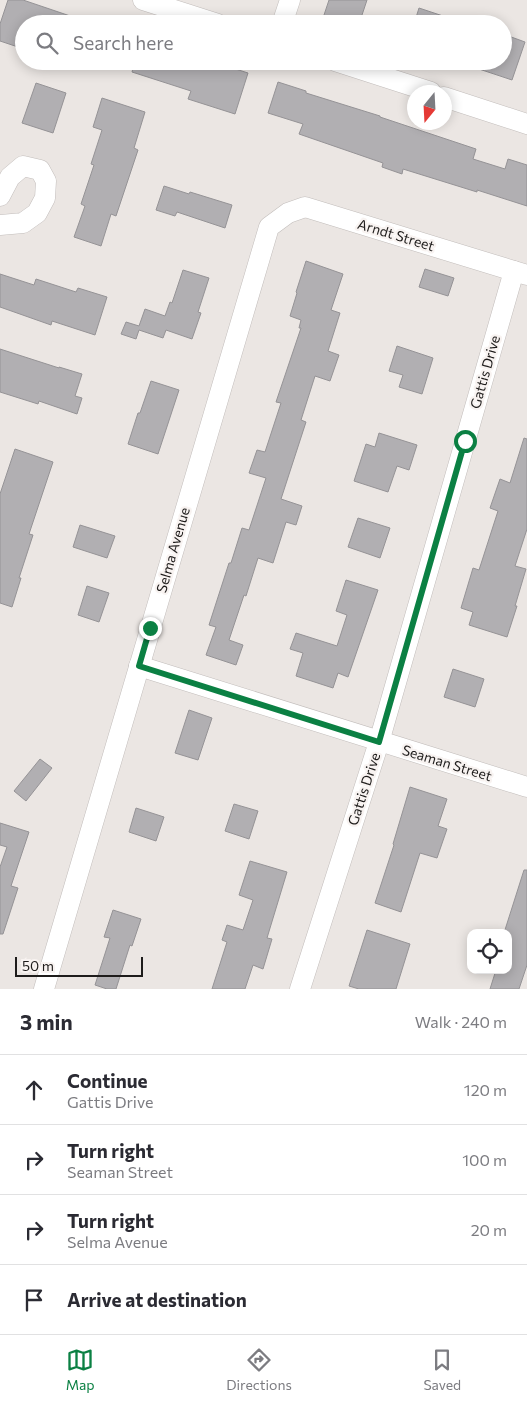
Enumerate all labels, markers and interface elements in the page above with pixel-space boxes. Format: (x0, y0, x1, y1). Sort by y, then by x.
search box (15, 15, 512, 70)
icon: search (33, 29, 61, 57)
text: Search here (73, 31, 173, 54)
north arrow (407, 85, 452, 130)
street label: Arndt Street (356, 215, 437, 254)
street label: Gattis Drive (466, 333, 503, 411)
route start (454, 430, 477, 453)
street label: Selma Avenue (152, 505, 193, 595)
route end (139, 617, 162, 640)
street label: Seaman Street (400, 741, 494, 784)
street label: Gattis Drive (344, 750, 383, 827)
map controls (467, 929, 512, 974)
button: locate (467, 929, 512, 974)
scale bar (15, 954, 142, 977)
text: 50 m (22, 957, 54, 974)
text: 3 min (20, 1009, 73, 1034)
text: Walk · 240 m (415, 1012, 507, 1031)
text: Continue (67, 1069, 147, 1092)
icon: ahead (20, 1076, 48, 1104)
text: 120 m (464, 1080, 507, 1099)
text: Gattis Drive (67, 1092, 153, 1111)
text: Turn right (67, 1139, 154, 1162)
icon: right (20, 1146, 48, 1174)
text: 100 m (462, 1150, 507, 1169)
text: Seaman Street (67, 1162, 173, 1181)
text: Turn right (67, 1209, 154, 1232)
icon: right (20, 1216, 48, 1244)
text: 20 m (471, 1220, 507, 1239)
text: Selma Avenue (67, 1232, 168, 1251)
icon: arrive (20, 1286, 48, 1314)
text: Arrive at destination (67, 1288, 247, 1311)
tab: Map (66, 1346, 95, 1393)
tab: Directions (226, 1346, 292, 1393)
tab: Saved (423, 1346, 461, 1393)

